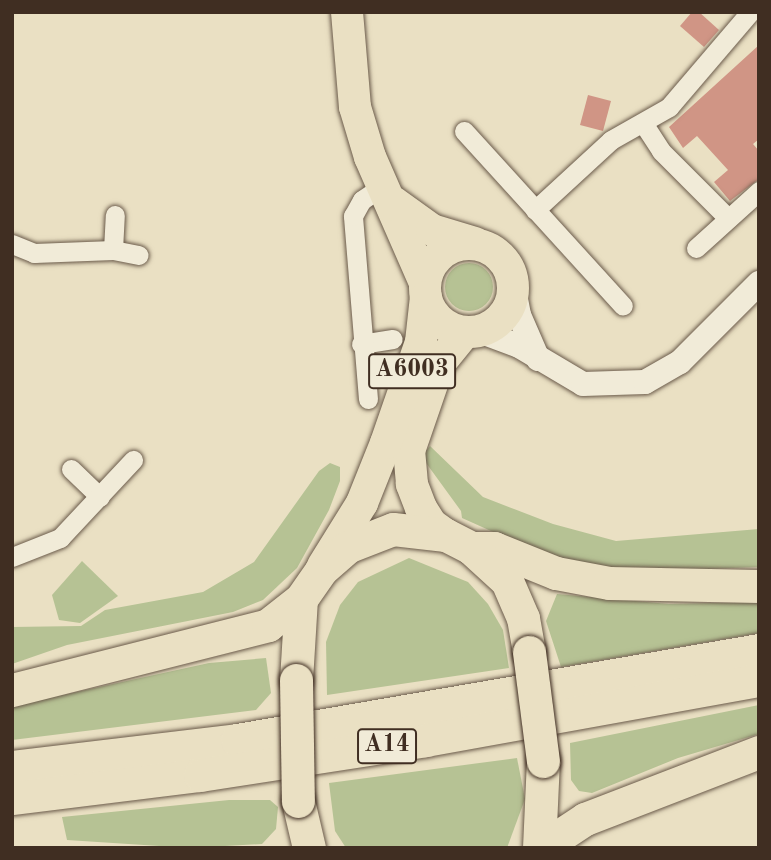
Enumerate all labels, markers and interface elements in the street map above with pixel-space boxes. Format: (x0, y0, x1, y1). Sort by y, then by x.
road number: A6003 (366, 350, 458, 392)
road number: A14 (356, 726, 418, 766)

